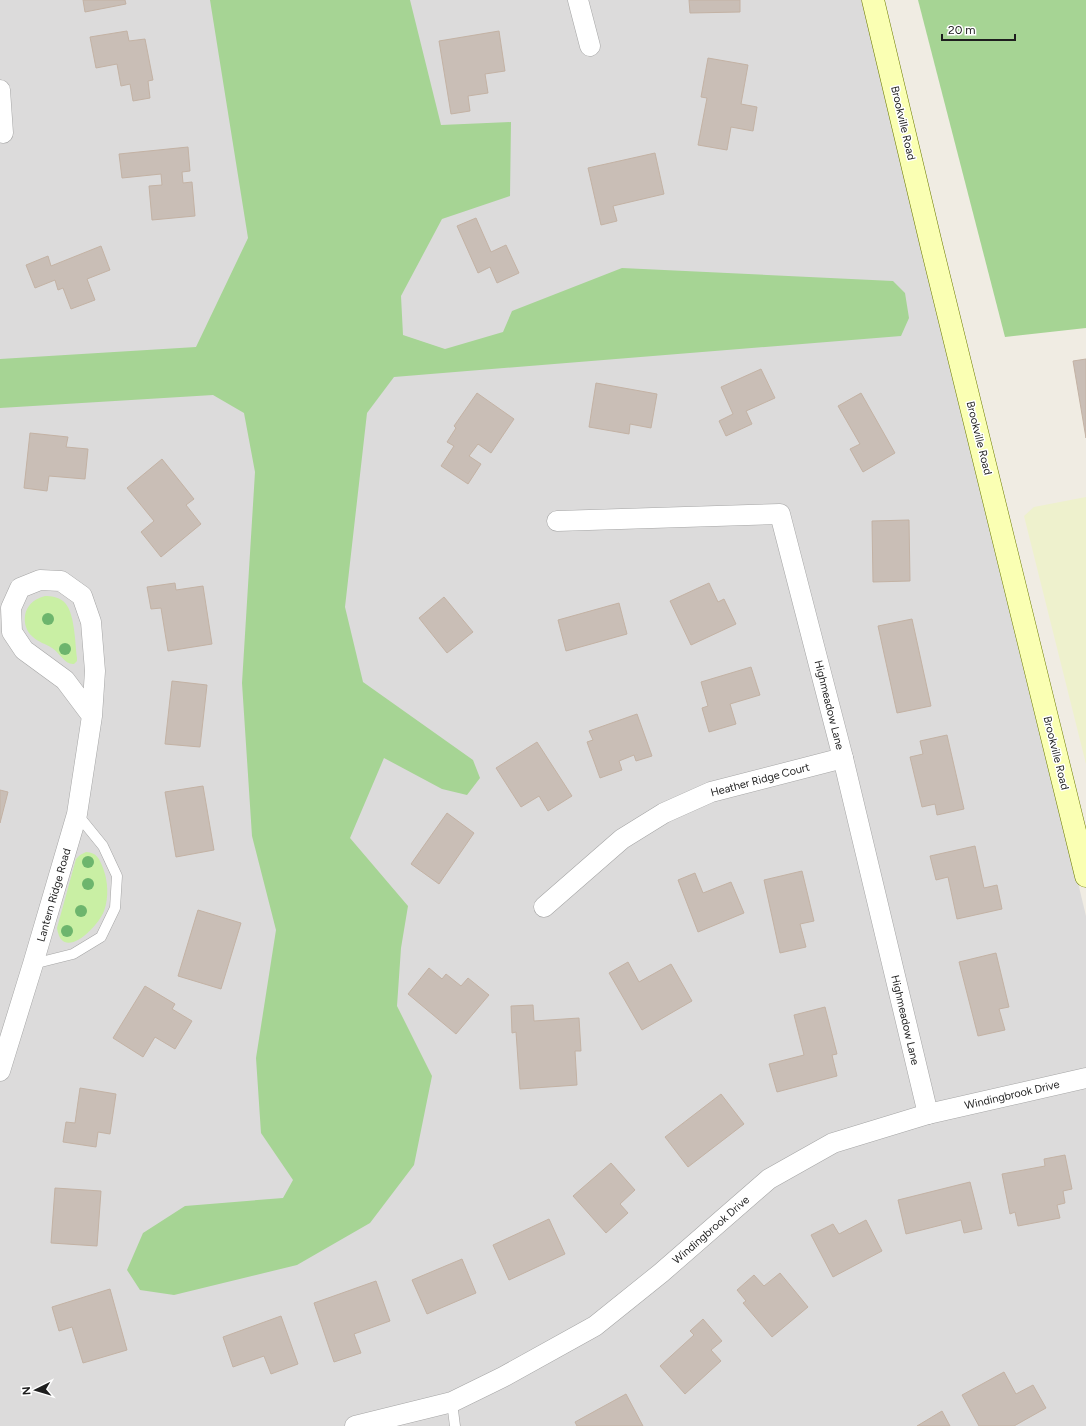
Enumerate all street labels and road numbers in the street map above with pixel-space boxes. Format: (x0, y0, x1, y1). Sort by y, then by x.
street label: Brookville Road (888, 85, 918, 161)
street label: Brookville Road (964, 400, 994, 476)
street label: Highmeadow Lane (812, 659, 846, 751)
street label: Brookville Road (1041, 715, 1071, 791)
street label: Heather Ridge Court (709, 761, 811, 799)
street label: Lantern Ridge Road (34, 847, 74, 943)
street label: Highmeadow Lane (888, 974, 922, 1066)
street label: Windingbrook Drive (963, 1078, 1061, 1112)
street label: Windingbrook Drive (670, 1193, 752, 1267)

